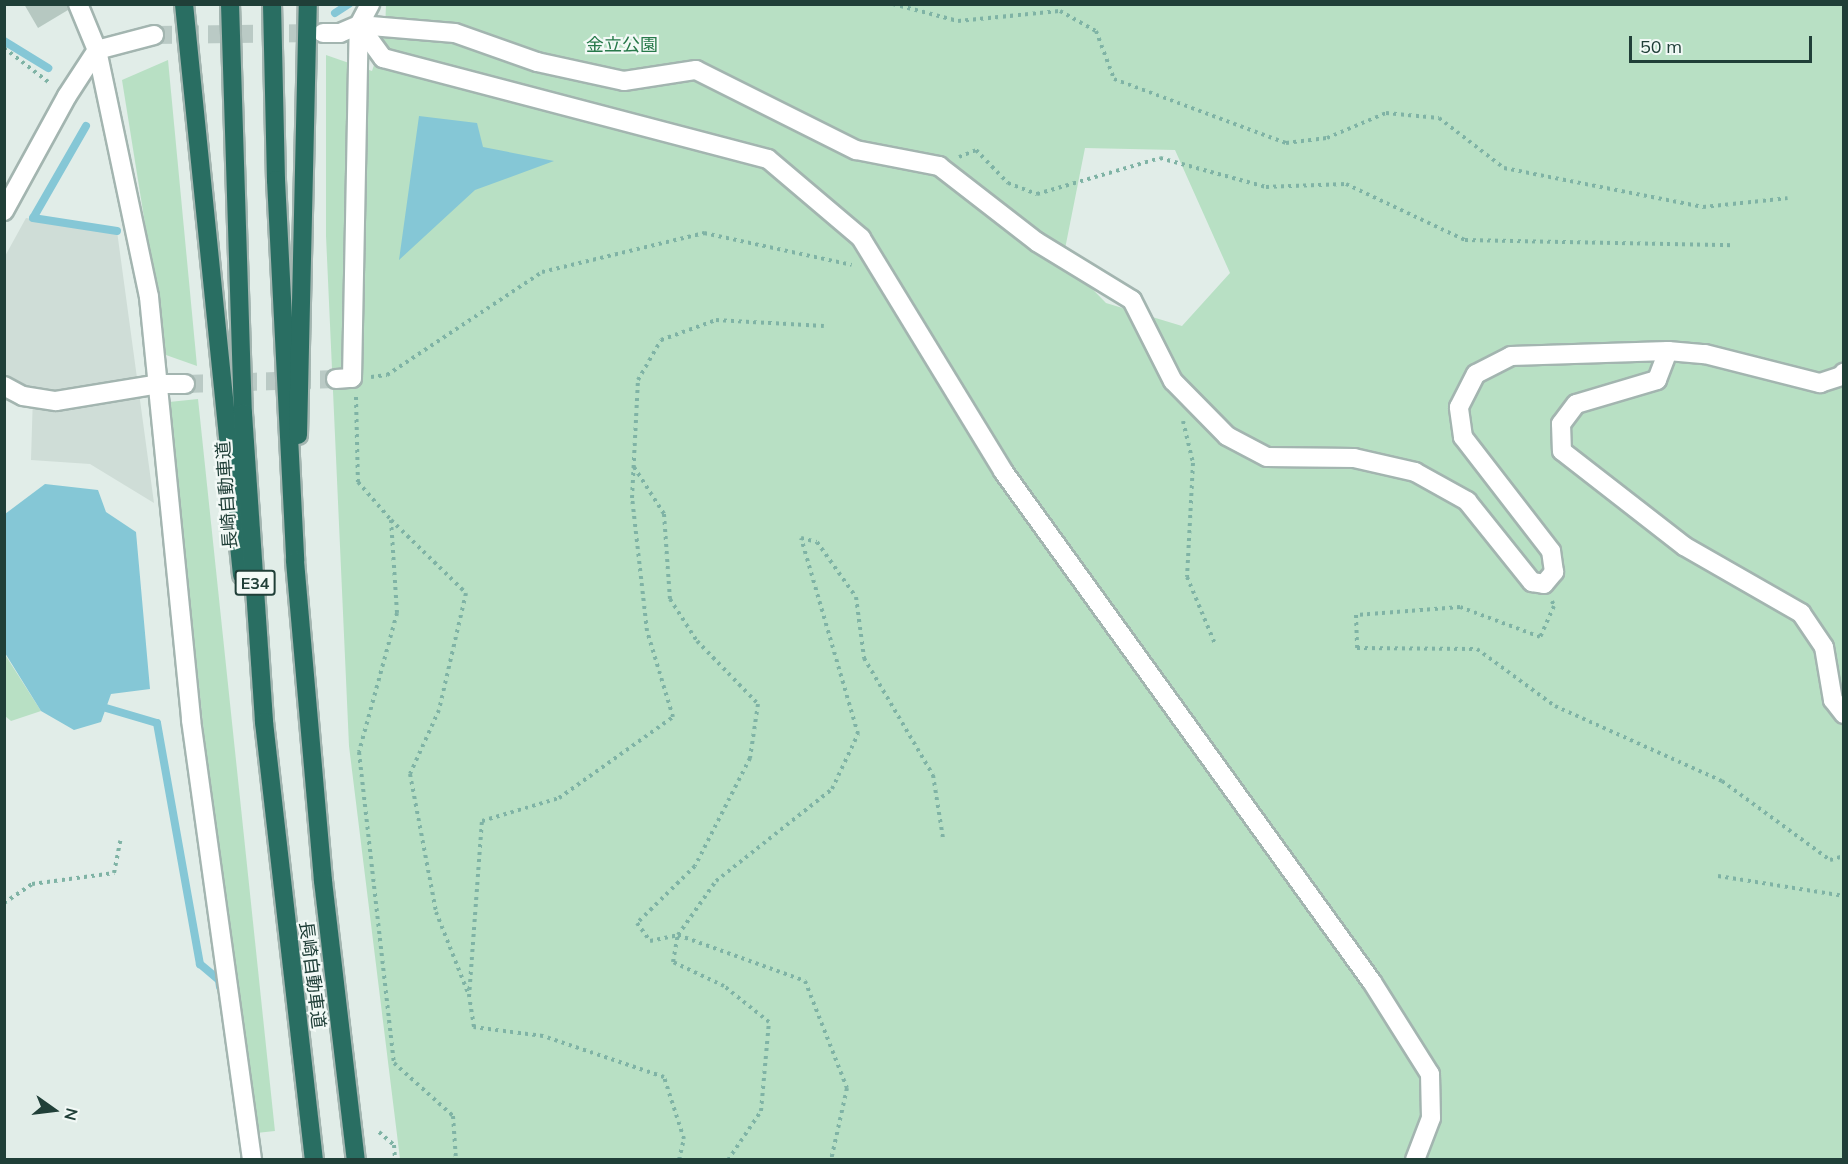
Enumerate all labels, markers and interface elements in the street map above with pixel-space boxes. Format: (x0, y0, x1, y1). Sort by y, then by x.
scale bar (1632, 24, 1815, 62)
park label: 金立公園 (586, 34, 658, 56)
text: 50 m (1640, 35, 1682, 58)
street label: 長崎自動車道 (212, 440, 242, 550)
road number: E34 (234, 570, 276, 596)
street label: 長崎自動車道 (295, 920, 329, 1030)
north arrow (24, 1080, 84, 1140)
text: N (60, 1106, 83, 1123)

